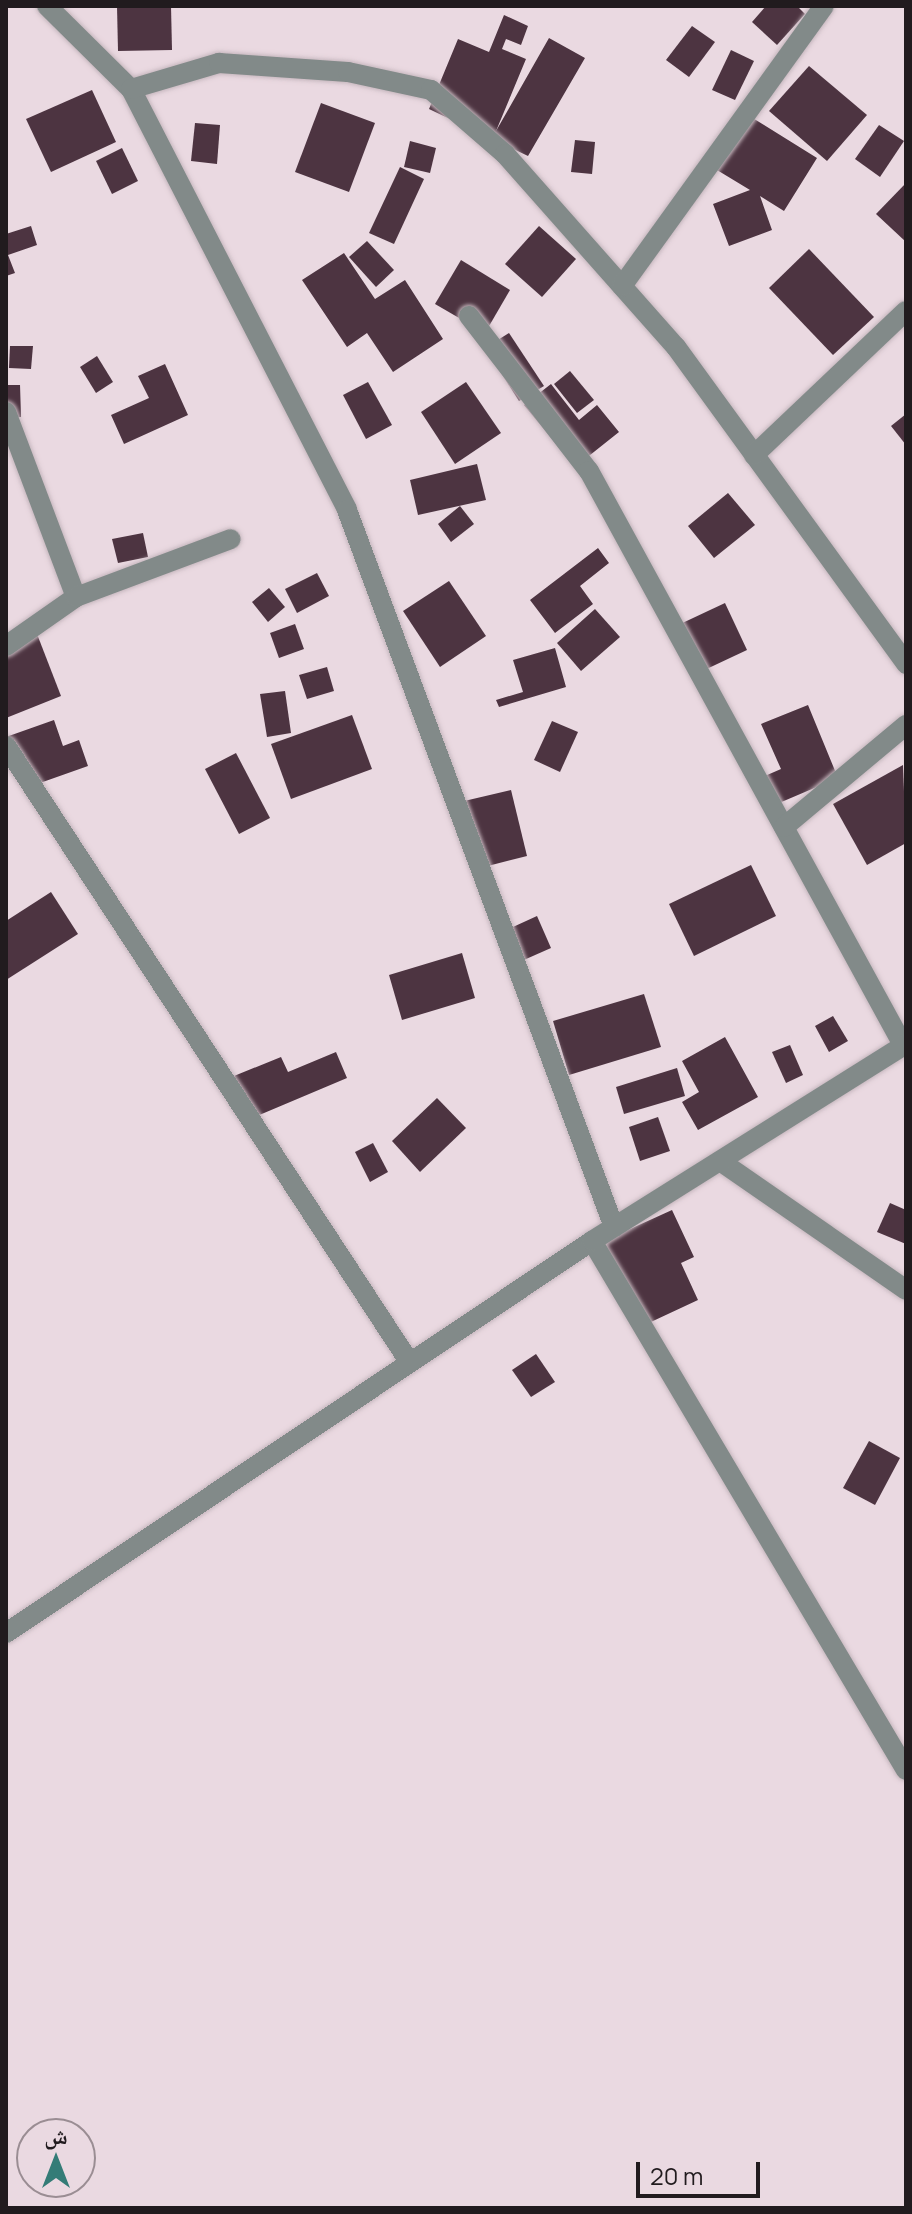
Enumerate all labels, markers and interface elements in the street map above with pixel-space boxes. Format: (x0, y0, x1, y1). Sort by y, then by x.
north arrow (16, 2118, 96, 2198)
text: ش (44, 2121, 68, 2151)
scale bar (640, 2146, 764, 2196)
text: 20 m (650, 2159, 703, 2192)

